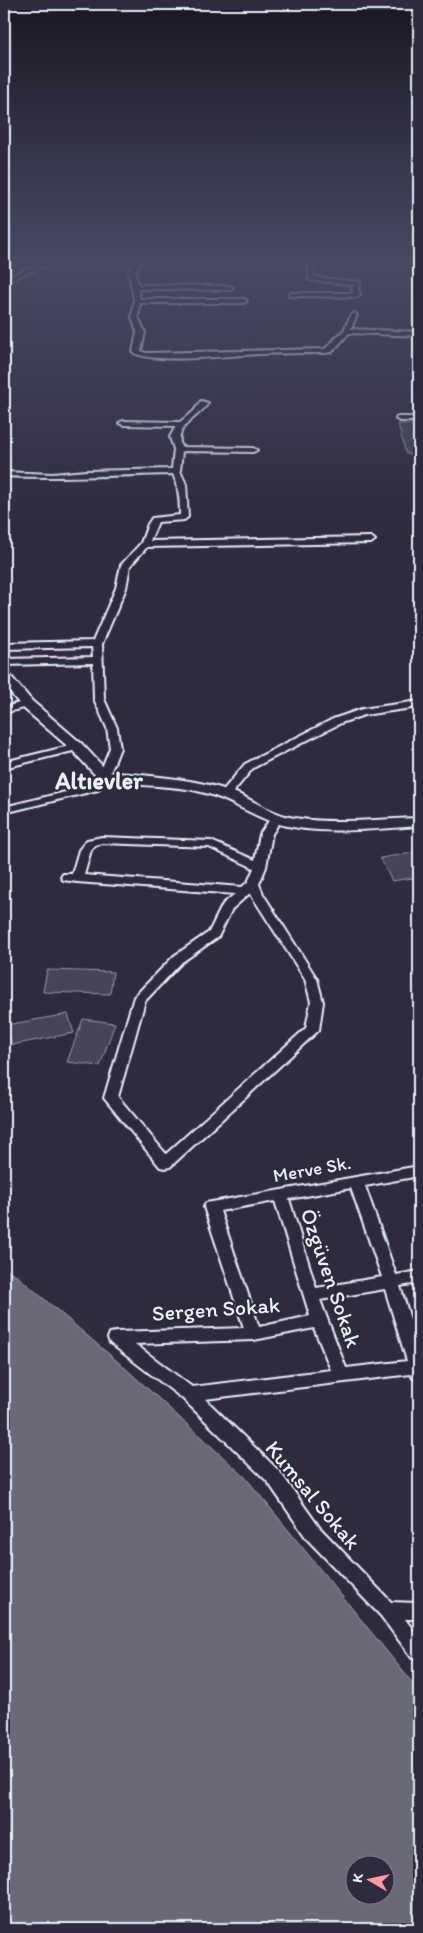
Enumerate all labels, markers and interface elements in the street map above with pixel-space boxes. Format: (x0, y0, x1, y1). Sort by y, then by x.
district label: Altıevler (54, 766, 143, 795)
street label: Merve Sk. (271, 1151, 353, 1187)
street label: Özgüven Sokak (295, 1205, 368, 1352)
street label: Sergen Sokak (151, 1291, 281, 1327)
street label: Kumsal Sokak (260, 1435, 366, 1555)
north arrow (346, 1856, 396, 1906)
text: K (349, 1871, 367, 1884)

